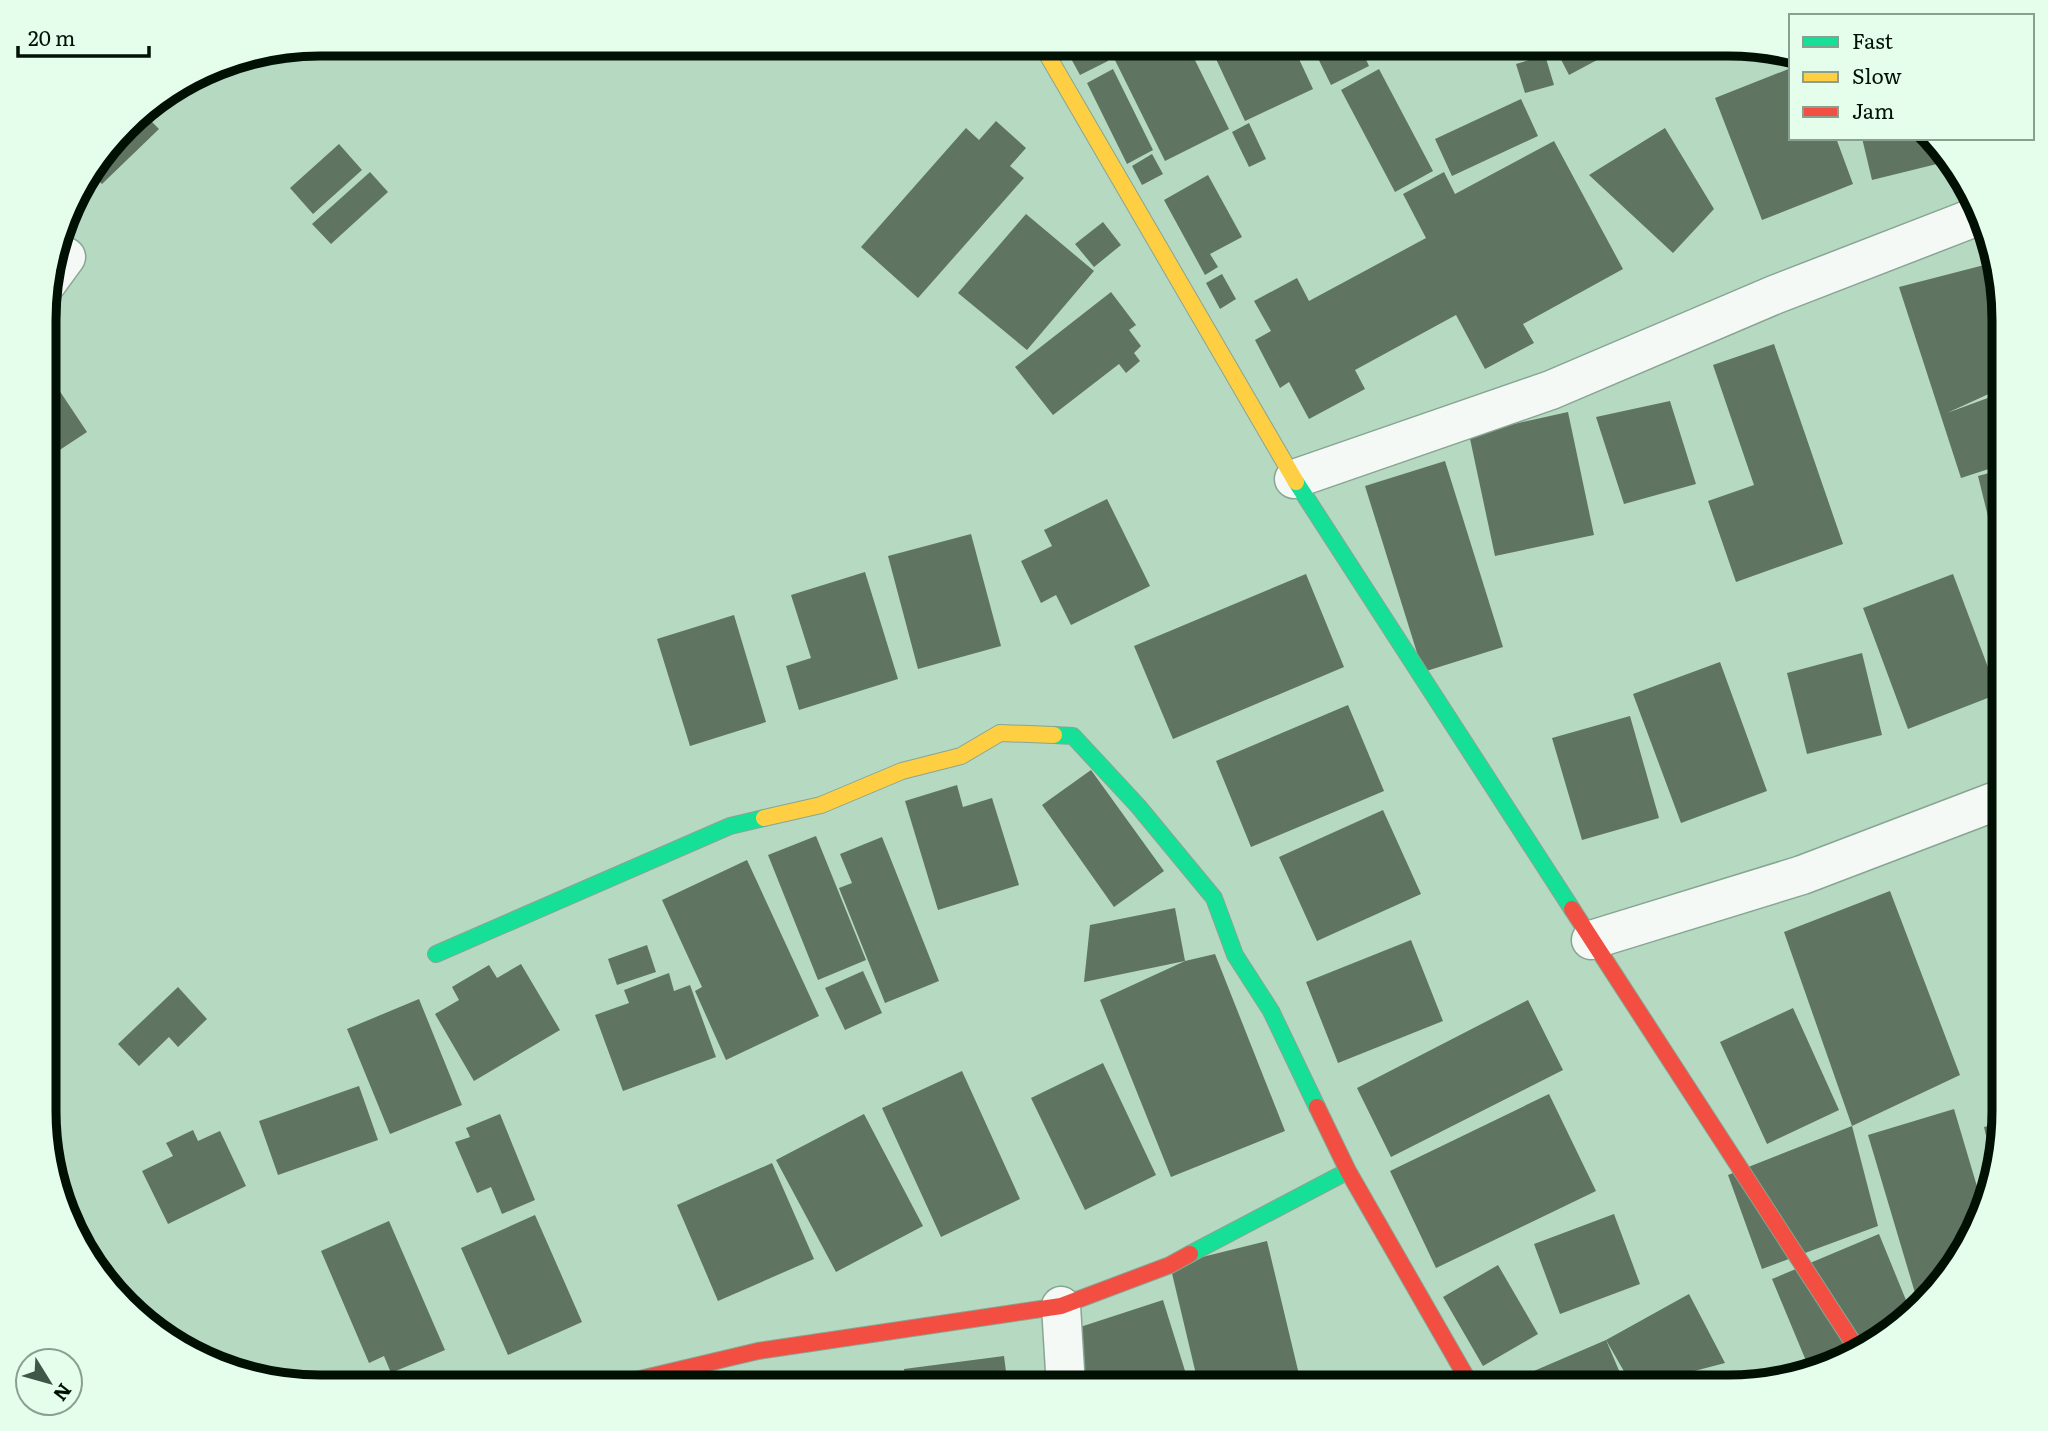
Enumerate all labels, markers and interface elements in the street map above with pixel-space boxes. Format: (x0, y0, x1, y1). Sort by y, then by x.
scale bar (18, 14, 149, 58)
legend (1789, 14, 2034, 140)
text: 20 m (28, 21, 75, 52)
text: Fast (1852, 24, 1893, 55)
text: Slow (1852, 59, 1902, 90)
text: Jam (1852, 94, 1894, 125)
north arrow (14, 1347, 84, 1417)
text: N (47, 1378, 79, 1408)

